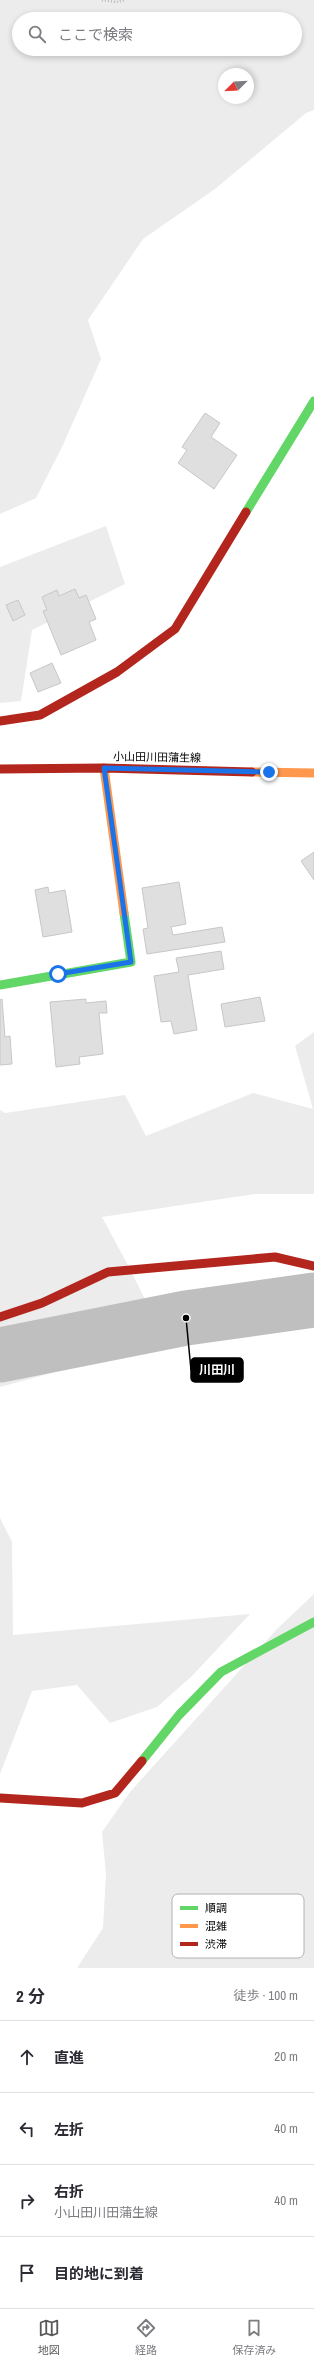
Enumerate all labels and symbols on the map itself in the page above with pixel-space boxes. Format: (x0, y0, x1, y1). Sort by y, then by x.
north arrow (218, 68, 254, 104)
street label: 小山田川田蒲生線 (113, 749, 201, 765)
route end (260, 763, 278, 781)
route start (49, 965, 67, 983)
callout: 川田川 (191, 1358, 243, 1382)
text: 川田川 (199, 1362, 235, 1378)
legend (172, 1894, 304, 1958)
text: 順調 (205, 1901, 227, 1915)
text: 混雑 (205, 1919, 227, 1933)
text: 渋滞 (205, 1937, 227, 1951)

